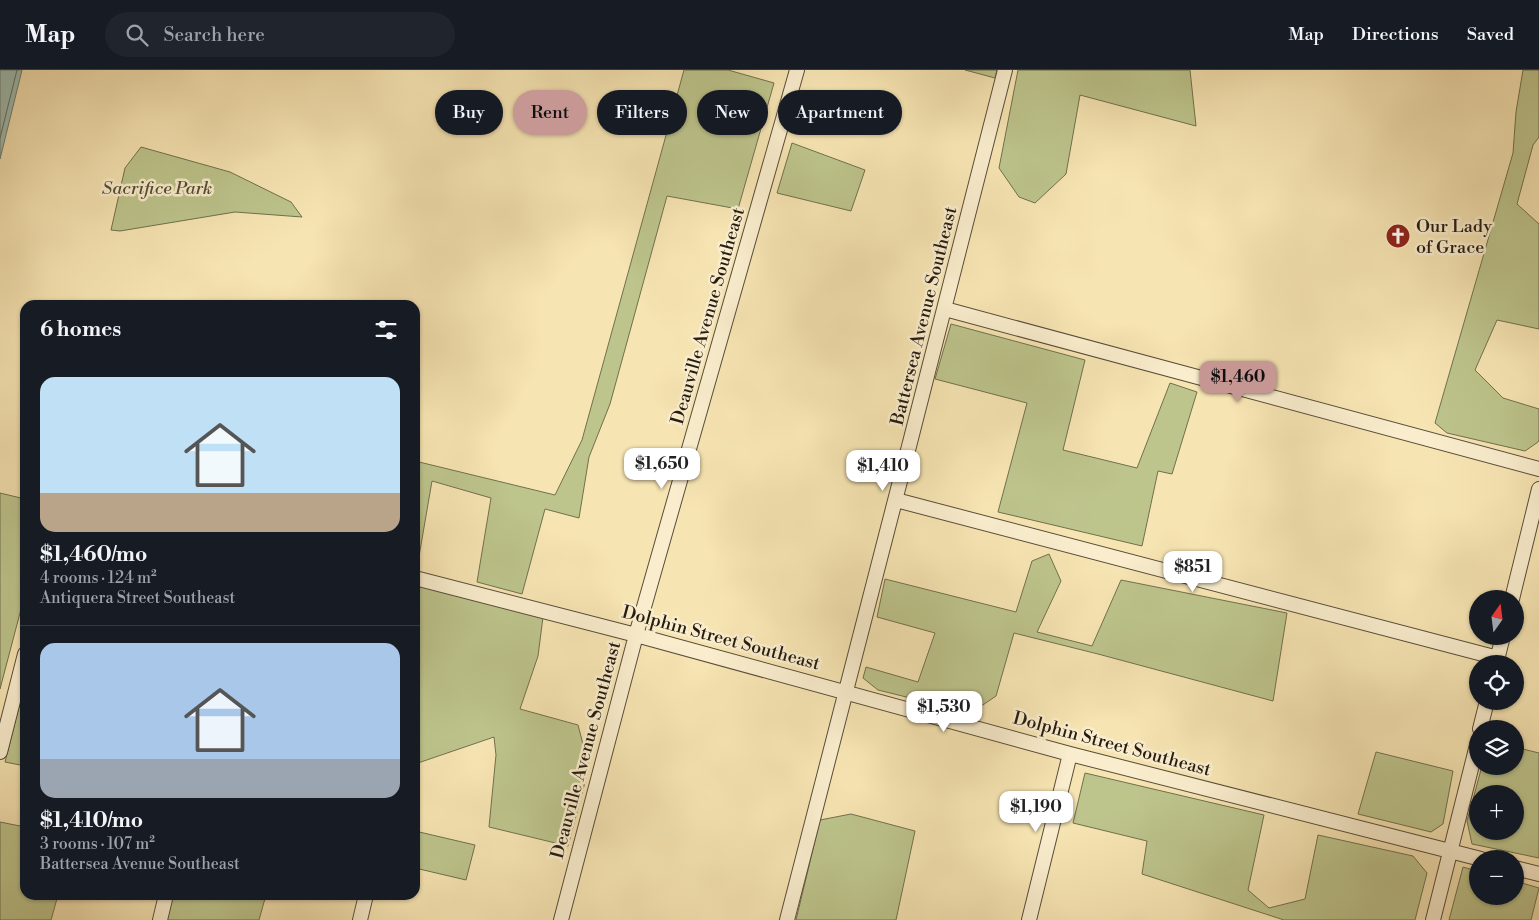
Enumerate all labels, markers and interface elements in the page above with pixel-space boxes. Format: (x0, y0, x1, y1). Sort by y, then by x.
search box (105, 12, 455, 57)
text: Map (25, 20, 75, 50)
icon: search (123, 21, 151, 49)
text: Search here (163, 23, 265, 47)
text: Map (1288, 23, 1324, 46)
text: Directions (1352, 23, 1439, 46)
text: Saved (1467, 23, 1514, 46)
chip: Buy (435, 90, 503, 135)
chip: Rent (513, 90, 587, 135)
chip: Filters (597, 90, 687, 135)
chip: New (697, 90, 768, 135)
chip: Apartment (778, 90, 902, 135)
park label: Sacrifice Park (102, 177, 212, 200)
street label: Deauville Avenue Southeast (666, 204, 750, 427)
street label: Battersea Avenue Southeast (885, 204, 962, 429)
place label: Our Lady of Grace (1416, 215, 1492, 259)
church icon: Our Lady of Grace (1385, 223, 1411, 249)
icon: filters (372, 316, 400, 344)
text: 6 homes (40, 317, 121, 343)
pin: $1,460 (1197, 360, 1279, 403)
text: $1,460 (1211, 367, 1265, 387)
icon: home (175, 410, 265, 500)
pin: $1,650 (621, 448, 703, 490)
pin: $1,410 (842, 450, 924, 492)
text: $1,650 (635, 454, 689, 474)
text: $1,410 (857, 456, 909, 476)
text: $1,460/mo (40, 542, 147, 568)
pin: $851 (1163, 550, 1223, 593)
text: $851 (1174, 557, 1212, 577)
text: 4 rooms · 124 m² (40, 568, 157, 588)
text: Antiquera Street Southeast (40, 588, 235, 608)
north arrow (1469, 590, 1524, 645)
map controls (1469, 590, 1524, 905)
street label: Dolphin Street Southeast (619, 600, 823, 676)
street label: Deauville Avenue Southeast (546, 638, 626, 861)
button: locate (1469, 655, 1524, 710)
icon: home (175, 675, 265, 765)
pin: $1,530 (903, 690, 985, 733)
text: $1,530 (917, 697, 971, 717)
street label: Dolphin Street Southeast (1010, 706, 1214, 782)
button: layers (1469, 720, 1524, 775)
button: + (1469, 785, 1524, 840)
pin: $1,190 (995, 790, 1077, 833)
text: $1,190 (1010, 797, 1062, 817)
text: $1,410/mo (40, 808, 143, 834)
text: 3 rooms · 107 m² (40, 834, 155, 854)
button: − (1469, 850, 1524, 905)
text: Battersea Avenue Southeast (40, 854, 240, 874)

